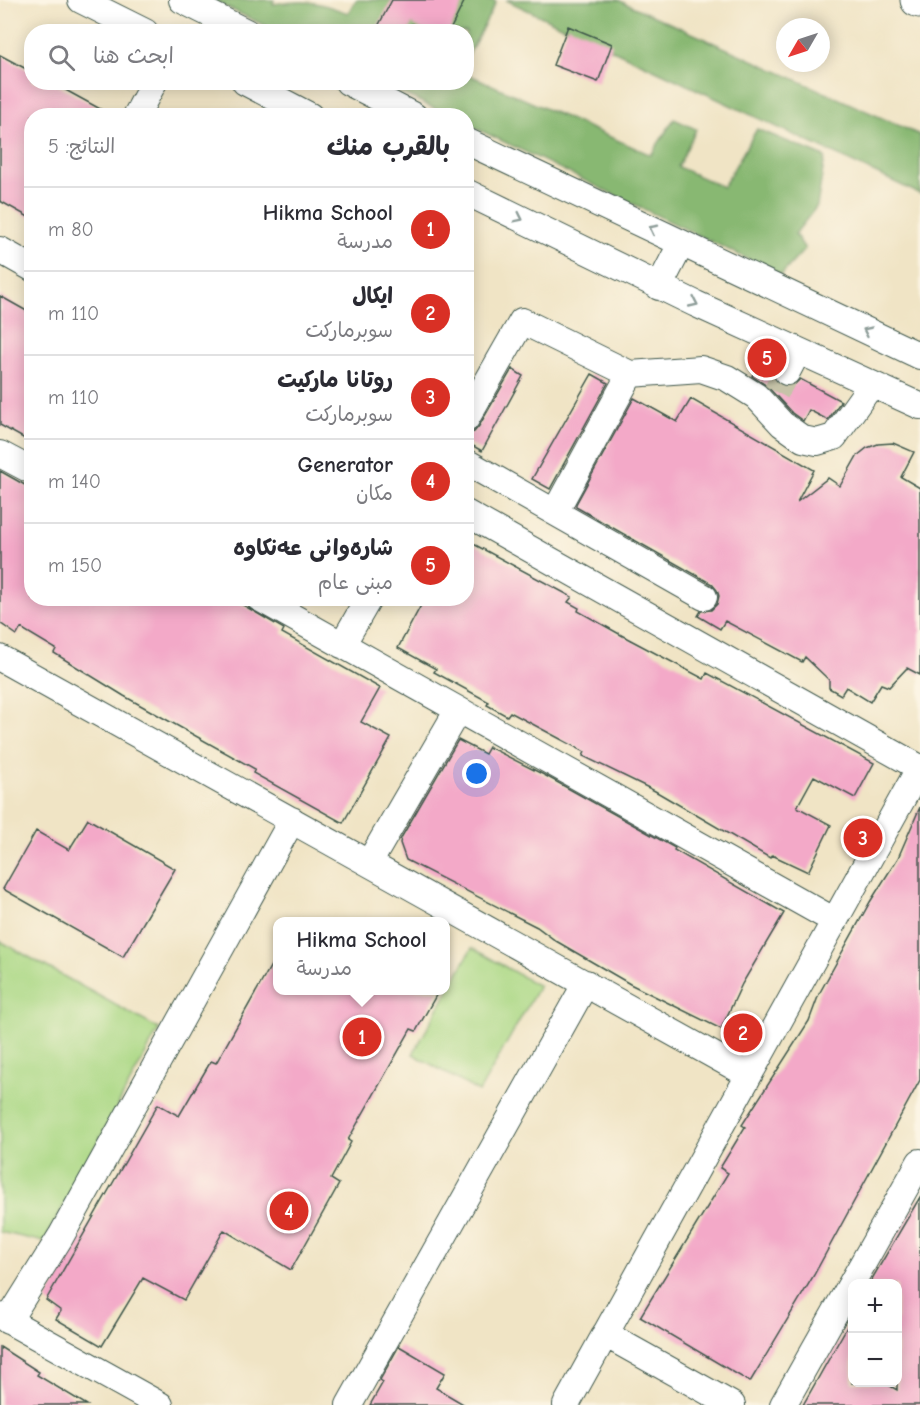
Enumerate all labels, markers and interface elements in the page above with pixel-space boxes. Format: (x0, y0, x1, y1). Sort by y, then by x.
north arrow (776, 18, 830, 72)
search box (24, 24, 474, 90)
icon: search (45, 41, 78, 74)
text: ابحث هنا (93, 43, 174, 69)
text: بالقرب منك (327, 132, 450, 162)
text: النتائج: 5 (48, 135, 115, 158)
text: Hikma School (263, 200, 393, 226)
one-way arrow (513, 211, 523, 222)
text: 80 m (48, 218, 94, 241)
text: 1 (427, 218, 434, 241)
one-way arrow (648, 225, 659, 237)
text: مدرسة (337, 230, 393, 253)
text: ايكال (352, 283, 393, 309)
one-way arrow (688, 296, 699, 308)
text: 110 m (48, 302, 99, 325)
text: 2 (426, 302, 435, 325)
text: سوبرماركت (305, 319, 393, 342)
one-way arrow (862, 327, 873, 339)
pin: 5 (748, 336, 786, 380)
text: روتانا ماركيت (277, 367, 393, 393)
text: 110 m (48, 386, 99, 409)
text: 3 (426, 386, 435, 409)
text: سوبرماركت (305, 403, 393, 426)
text: Generator (298, 452, 393, 478)
text: 140 m (48, 470, 101, 493)
text: 4 (426, 470, 435, 493)
text: مكان (356, 482, 393, 505)
text: شارەوانی عەنکاوە (233, 535, 393, 561)
text: 150 m (48, 554, 102, 577)
text: 5 (425, 554, 436, 577)
text: مبنى عام (318, 571, 393, 594)
your location (462, 759, 491, 788)
pin: 3 (844, 816, 882, 860)
popup (273, 917, 450, 995)
text: Hikma School (296, 927, 427, 953)
text: مدرسة (296, 957, 352, 980)
pin: 2 (724, 1010, 762, 1056)
pin: 1 (342, 1014, 382, 1060)
pin: 4 (270, 1188, 308, 1234)
map controls (848, 1279, 902, 1387)
button: + (848, 1279, 902, 1333)
button: − (848, 1333, 902, 1387)

